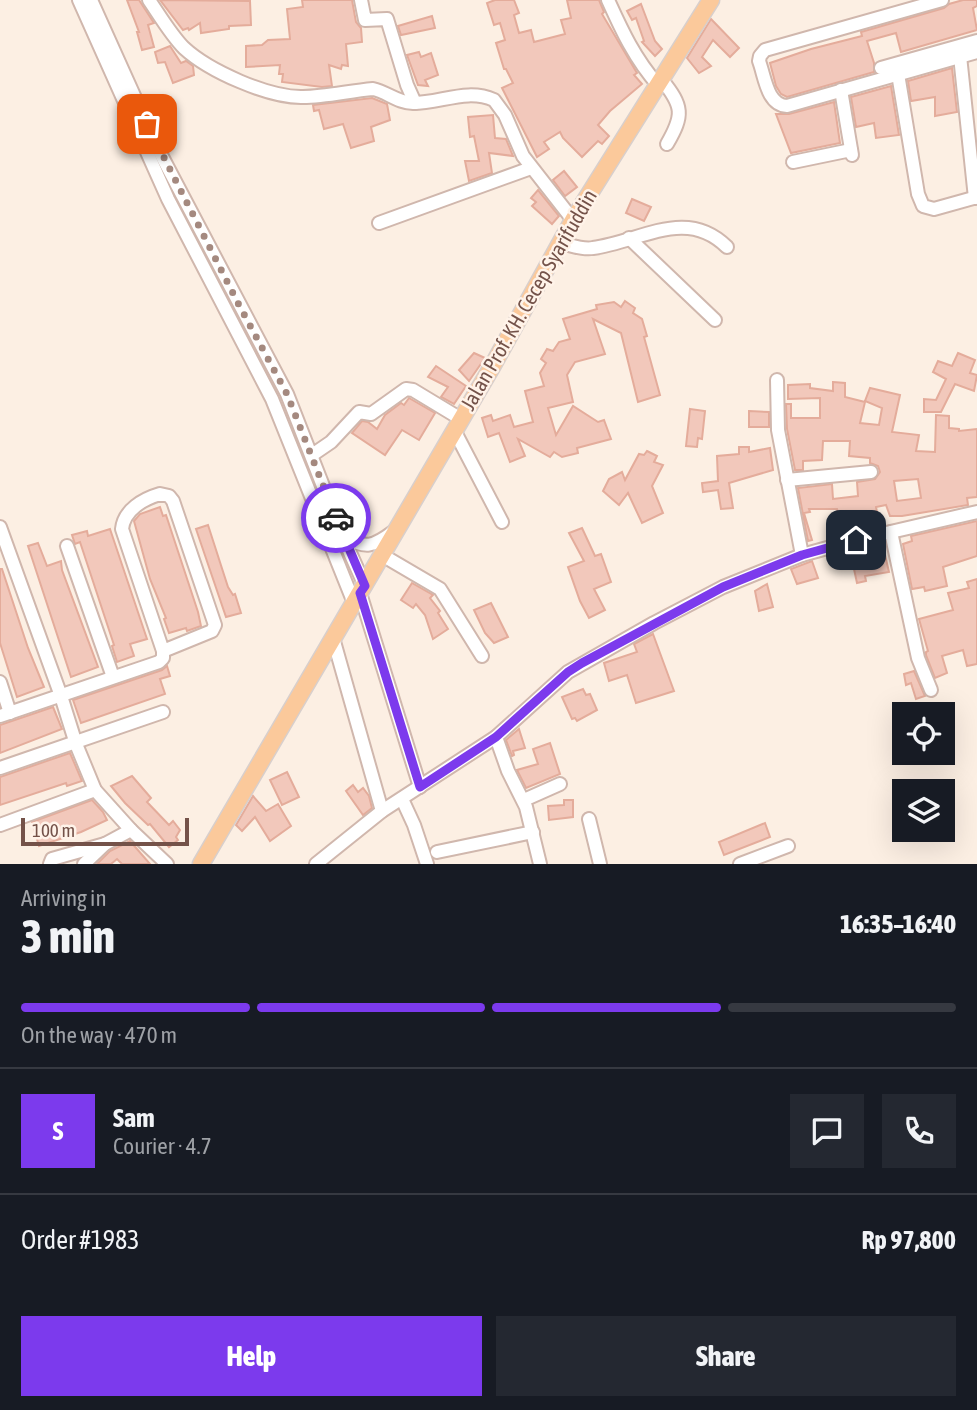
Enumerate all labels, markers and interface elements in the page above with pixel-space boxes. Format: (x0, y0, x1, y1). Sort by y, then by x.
pin (117, 94, 177, 154)
icon: bag (128, 105, 166, 143)
street label: Jalan Prof. KH. Cecep Syarifuddin (455, 185, 601, 414)
courier (301, 483, 371, 553)
icon: car (317, 499, 355, 537)
pin (826, 510, 886, 570)
icon: home (837, 521, 875, 559)
map controls (892, 702, 955, 842)
button: locate (892, 702, 955, 765)
button: layers (892, 779, 955, 842)
scale bar (21, 815, 189, 847)
text: 100 m (32, 819, 75, 841)
text: Arriving in (21, 885, 107, 911)
text: 16:35–16:40 (840, 909, 956, 939)
text: 3 min (21, 910, 115, 963)
text: On the way · 470 m (21, 1022, 177, 1048)
button: chat (790, 1094, 864, 1168)
button: phone (882, 1094, 956, 1168)
text: Sam (113, 1103, 155, 1133)
text: S (53, 1116, 63, 1146)
text: Courier · 4.7 (113, 1133, 212, 1159)
text: Order #1983 (21, 1225, 140, 1255)
text: Rp 97,800 (861, 1225, 956, 1255)
button: Help (21, 1316, 482, 1396)
button: Share (496, 1316, 956, 1396)

